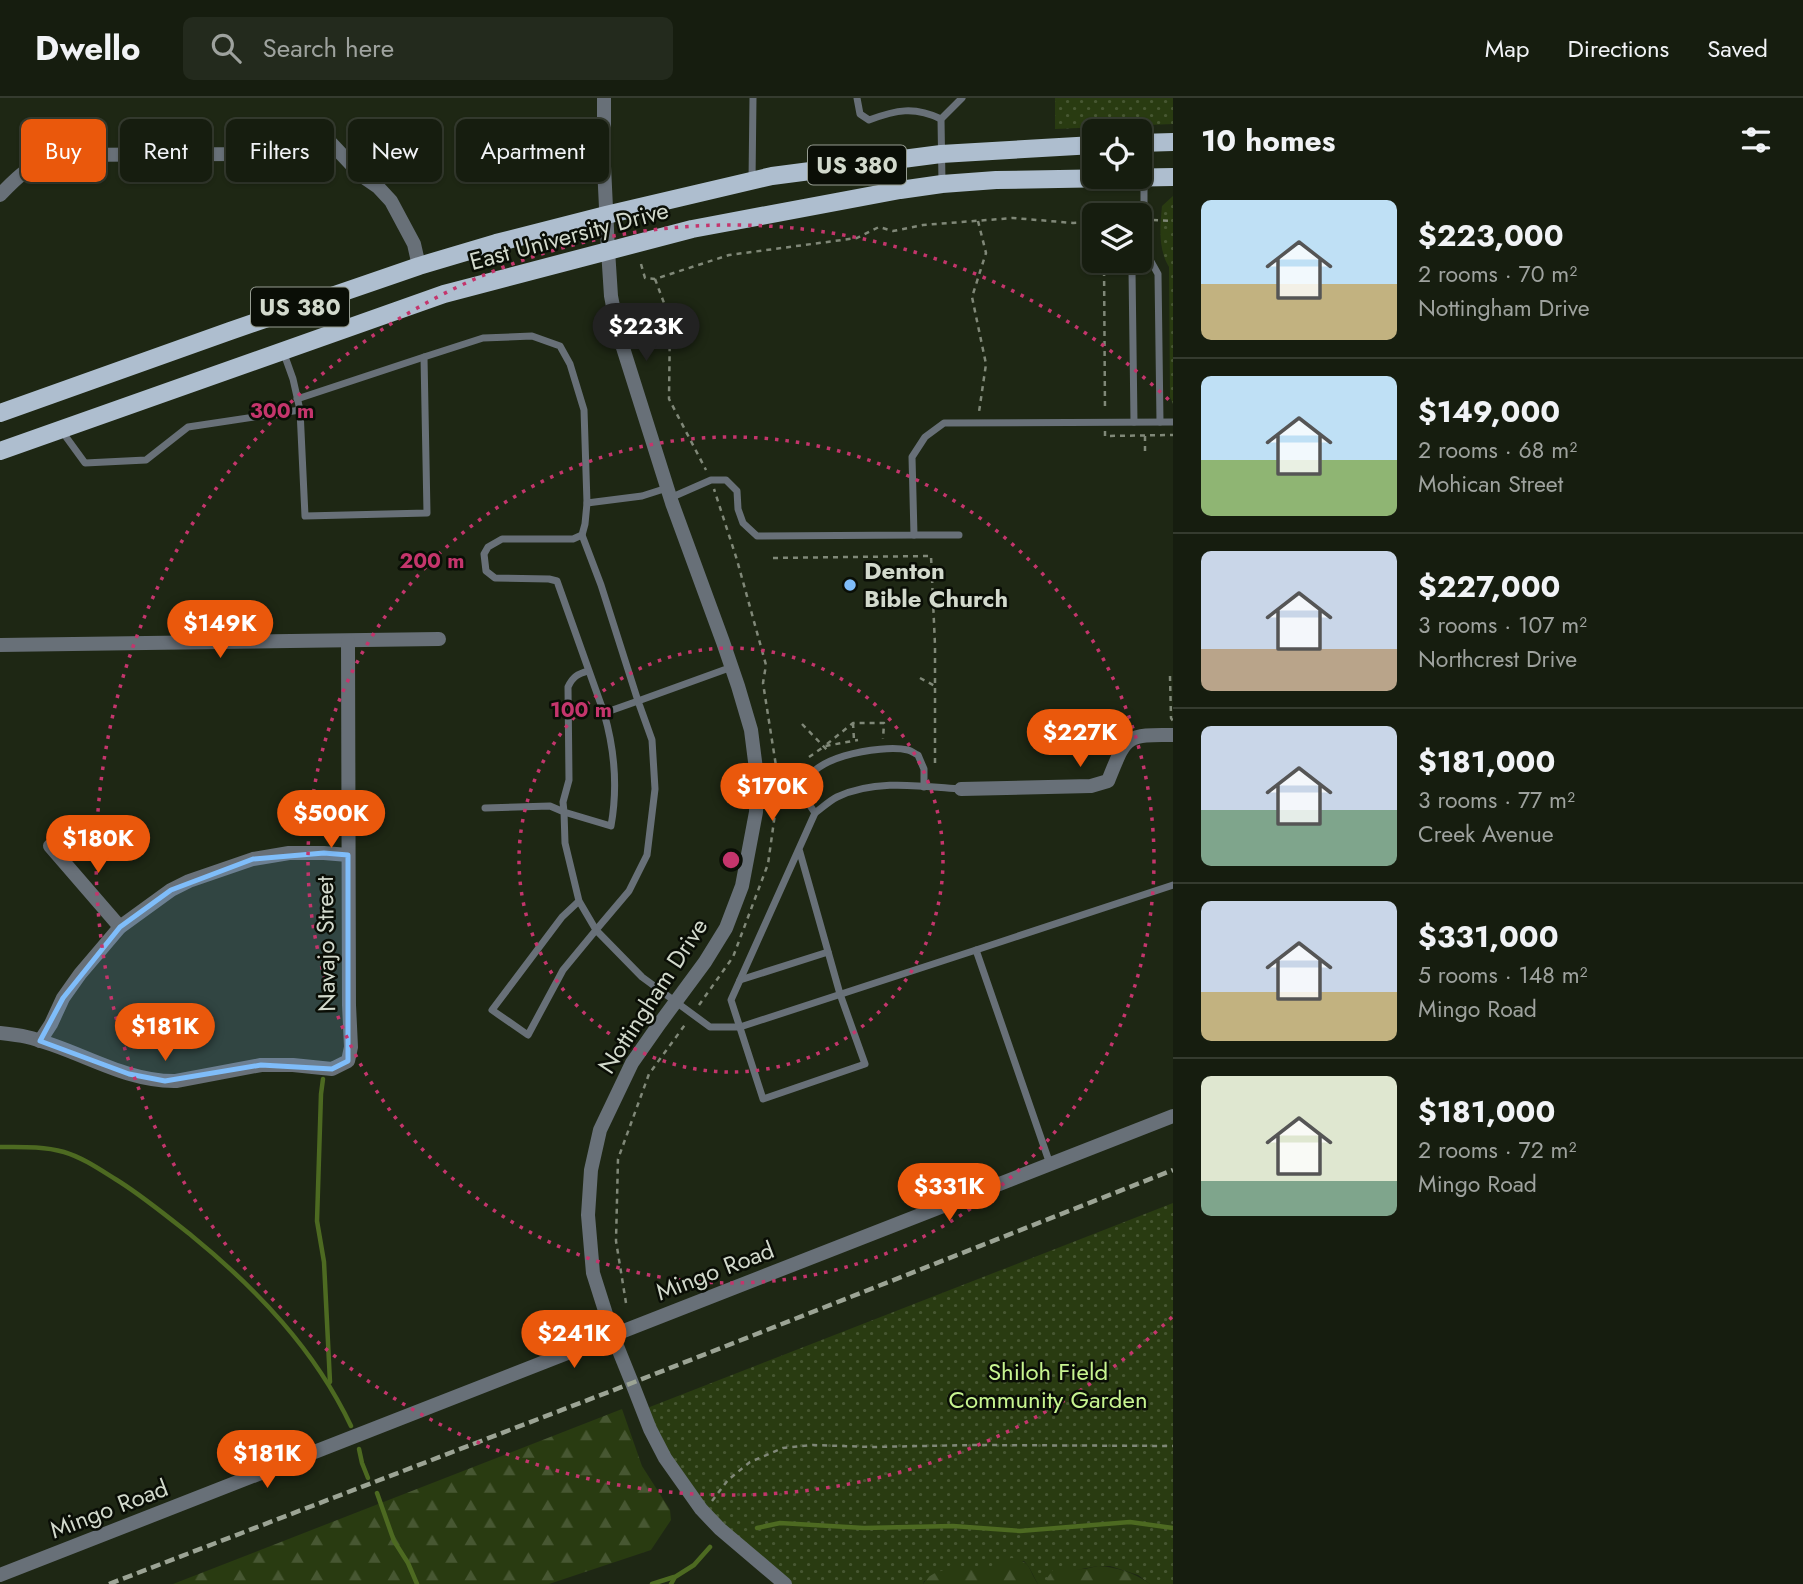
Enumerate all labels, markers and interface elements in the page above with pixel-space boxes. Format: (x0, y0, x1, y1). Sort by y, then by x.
search box (183, 17, 673, 80)
text: Dwello (35, 25, 141, 72)
icon: search (207, 29, 245, 67)
text: Search here (263, 29, 394, 67)
text: Map (1485, 31, 1530, 66)
text: Directions (1568, 31, 1669, 66)
text: Saved (1707, 31, 1768, 66)
chip: Buy (21, 119, 106, 182)
chip: Rent (120, 119, 212, 182)
chip: Filters (226, 119, 334, 182)
chip: New (348, 119, 442, 182)
chip: Apartment (456, 119, 609, 182)
map controls (1082, 119, 1152, 273)
button: locate (1082, 119, 1152, 189)
text: 10 homes (1201, 119, 1335, 162)
icon: filters (1737, 121, 1775, 159)
road number: US 380 (808, 146, 906, 184)
street label: East University Drive (465, 192, 672, 279)
button: layers (1082, 203, 1152, 273)
text: $223,000 (1418, 214, 1564, 257)
icon: home (1257, 228, 1341, 312)
text: 2 rooms · 70 m² (1418, 257, 1577, 291)
road number: US 380 (251, 288, 349, 327)
text: Nottingham Drive (1418, 291, 1590, 325)
pin: $223K (597, 303, 695, 363)
text: $223K (609, 309, 683, 343)
text: $149,000 (1418, 390, 1560, 433)
text: 300 m (250, 396, 314, 426)
icon: home (1257, 404, 1341, 488)
text: 2 rooms · 68 m² (1418, 433, 1577, 467)
text: Mohican Street (1418, 467, 1563, 501)
text: 200 m (399, 546, 465, 576)
place label: Denton Bible Church (864, 553, 1008, 616)
text: $227,000 (1418, 565, 1560, 608)
marker: Denton Bible Church (842, 577, 858, 593)
icon: home (1257, 579, 1341, 663)
pin: $149K (171, 601, 269, 660)
text: $149K (183, 606, 257, 640)
text: 3 rooms · 107 m² (1418, 608, 1587, 642)
text: Northcrest Drive (1418, 642, 1577, 676)
text: 100 m (550, 695, 612, 725)
pin: $227K (1031, 710, 1129, 769)
text: $227K (1043, 715, 1117, 749)
text: $181,000 (1418, 740, 1555, 783)
icon: home (1257, 754, 1341, 838)
pin: $170K (723, 764, 821, 823)
text: $170K (736, 769, 808, 803)
text: 3 rooms · 77 m² (1418, 783, 1575, 817)
pin: $500K (282, 790, 380, 850)
text: $500K (293, 796, 369, 830)
pin: $180K (49, 816, 147, 875)
text: Creek Avenue (1418, 817, 1554, 851)
text: $180K (62, 821, 134, 855)
centre of rings (719, 848, 743, 872)
street label: Navajo Street (307, 876, 344, 1012)
street label: Nottingham Drive (589, 911, 716, 1080)
text: $331,000 (1418, 915, 1559, 958)
icon: home (1257, 929, 1341, 1013)
text: 5 rooms · 148 m² (1418, 958, 1588, 992)
text: Mingo Road (1418, 992, 1537, 1026)
pin: $181K (116, 1004, 214, 1063)
text: $181K (131, 1009, 199, 1043)
text: $181,000 (1418, 1090, 1555, 1133)
icon: home (1257, 1104, 1341, 1188)
text: 2 rooms · 72 m² (1418, 1133, 1577, 1167)
pin: $331K (900, 1164, 998, 1223)
text: Mingo Road (1418, 1167, 1537, 1201)
text: $331K (914, 1169, 984, 1203)
street label: Mingo Road (651, 1232, 779, 1309)
pin: $241K (525, 1310, 623, 1370)
text: $241K (537, 1316, 611, 1350)
park label: Shiloh Field Community Garden (949, 1354, 1147, 1417)
pin: $181K (218, 1430, 316, 1490)
text: $181K (233, 1436, 301, 1470)
street label: Mingo Road (45, 1470, 173, 1547)

